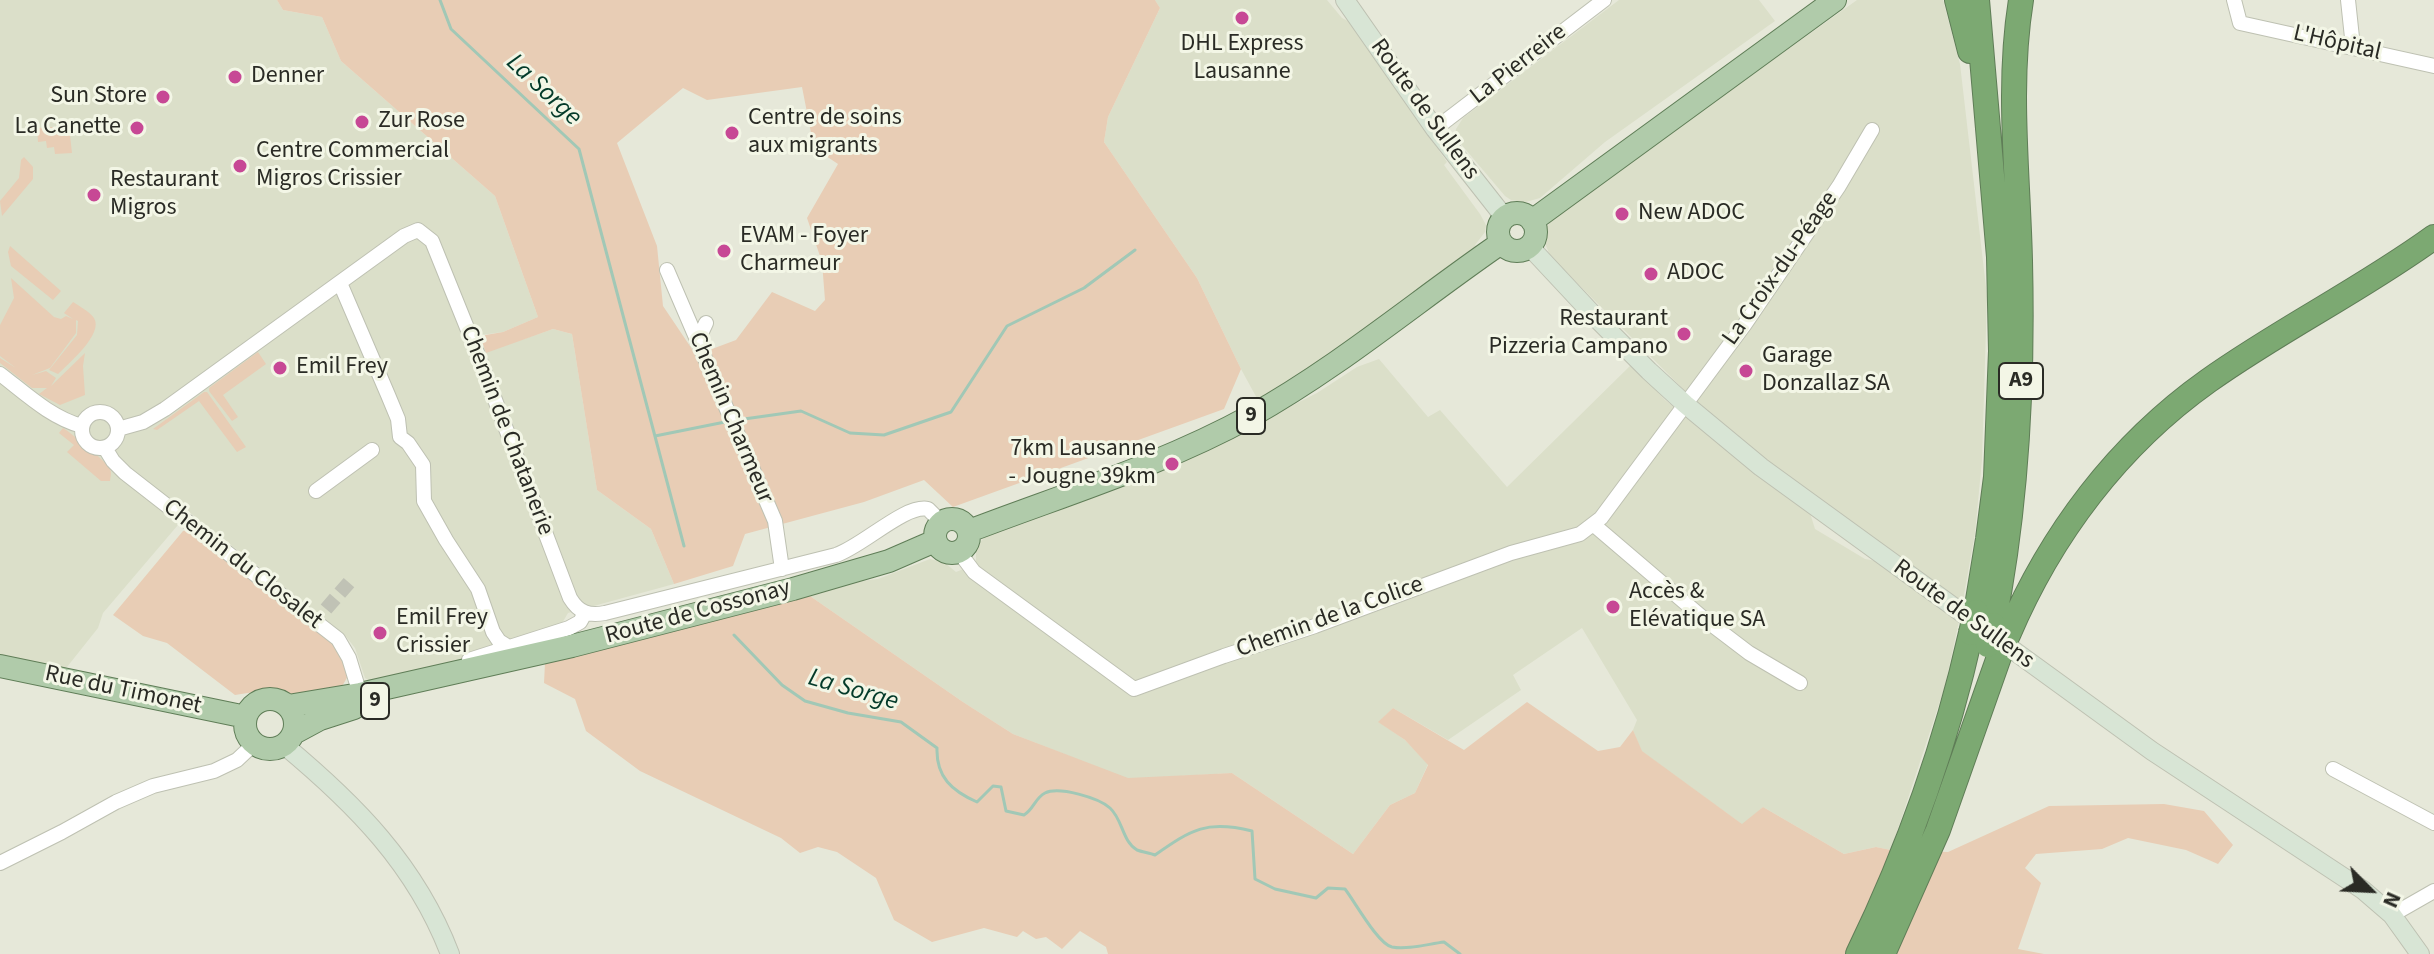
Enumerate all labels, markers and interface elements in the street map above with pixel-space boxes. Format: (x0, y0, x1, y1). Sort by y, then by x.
marker: DHL Express Lausanne (1233, 9, 1251, 27)
street label: La Pierreire (1465, 19, 1573, 111)
street label: L'Hôpital (2290, 20, 2384, 68)
place label: DHL Express Lausanne (1181, 31, 1303, 87)
street label: Route de Sullens (1363, 34, 1485, 186)
water label: La Sorge (499, 48, 587, 134)
place label: Denner (251, 63, 324, 91)
marker: Denner (226, 68, 244, 86)
place label: Sun Store (50, 83, 147, 111)
marker: Sun Store (154, 88, 172, 106)
place label: Centre de soins aux migrants (748, 105, 902, 161)
place label: Zur Rose (378, 108, 465, 136)
marker: Zur Rose (353, 113, 371, 131)
place label: La Canette (15, 114, 121, 142)
marker: La Canette (128, 119, 146, 137)
marker: Centre de soins aux migrants (723, 124, 741, 142)
place label: Centre Commercial Migros Crissier (256, 138, 449, 194)
marker: Centre Commercial Migros Crissier (231, 157, 249, 175)
place label: Restaurant Migros (110, 167, 219, 223)
marker: Restaurant Migros (85, 186, 103, 204)
street label: La Croix-du-Péage (1717, 186, 1845, 352)
place label: New ADOC (1638, 200, 1745, 228)
marker: New ADOC (1613, 205, 1631, 223)
place label: EVAM - Foyer Charmeur (740, 223, 868, 279)
marker: EVAM - Foyer Charmeur (715, 242, 733, 260)
place label: ADOC (1667, 260, 1724, 288)
marker: ADOC (1642, 265, 1660, 283)
place label: Restaurant Pizzeria Campano (1488, 306, 1668, 362)
street label: Chemin de Chatanerie (453, 322, 559, 540)
marker: Restaurant Pizzeria Campano (1675, 325, 1693, 343)
street label: Chemin Charmeur (681, 328, 779, 508)
place label: Garage Donzallaz SA (1762, 343, 1890, 399)
place label: Emil Frey (296, 354, 388, 382)
marker: Emil Frey (271, 359, 289, 377)
marker: Garage Donzallaz SA (1737, 362, 1755, 380)
road number: A9 (1999, 363, 2043, 399)
road number: 9 (1237, 398, 1265, 434)
place label: 7km Lausanne - Jougne 39km (1009, 436, 1156, 492)
marker: 7km Lausanne - Jougne 39km (1163, 455, 1181, 473)
street label: Chemin du Closalet (157, 494, 327, 636)
street label: Route de Sullens (1887, 554, 2039, 676)
street label: Chemin de la Colice (1233, 571, 1427, 665)
street label: Route de Cossonay (602, 574, 794, 652)
place label: Accès & Elévatique SA (1629, 579, 1765, 635)
marker: Accès & Elévatique SA (1604, 598, 1622, 616)
place label: Emil Frey Crissier (396, 605, 488, 661)
marker: Emil Frey Crissier (371, 624, 389, 642)
street label: Rue du Timonet (42, 660, 204, 722)
water label: La Sorge (804, 663, 902, 719)
road number: 9 (361, 683, 389, 719)
north arrow (2330, 850, 2410, 930)
text: N (2374, 887, 2410, 913)

